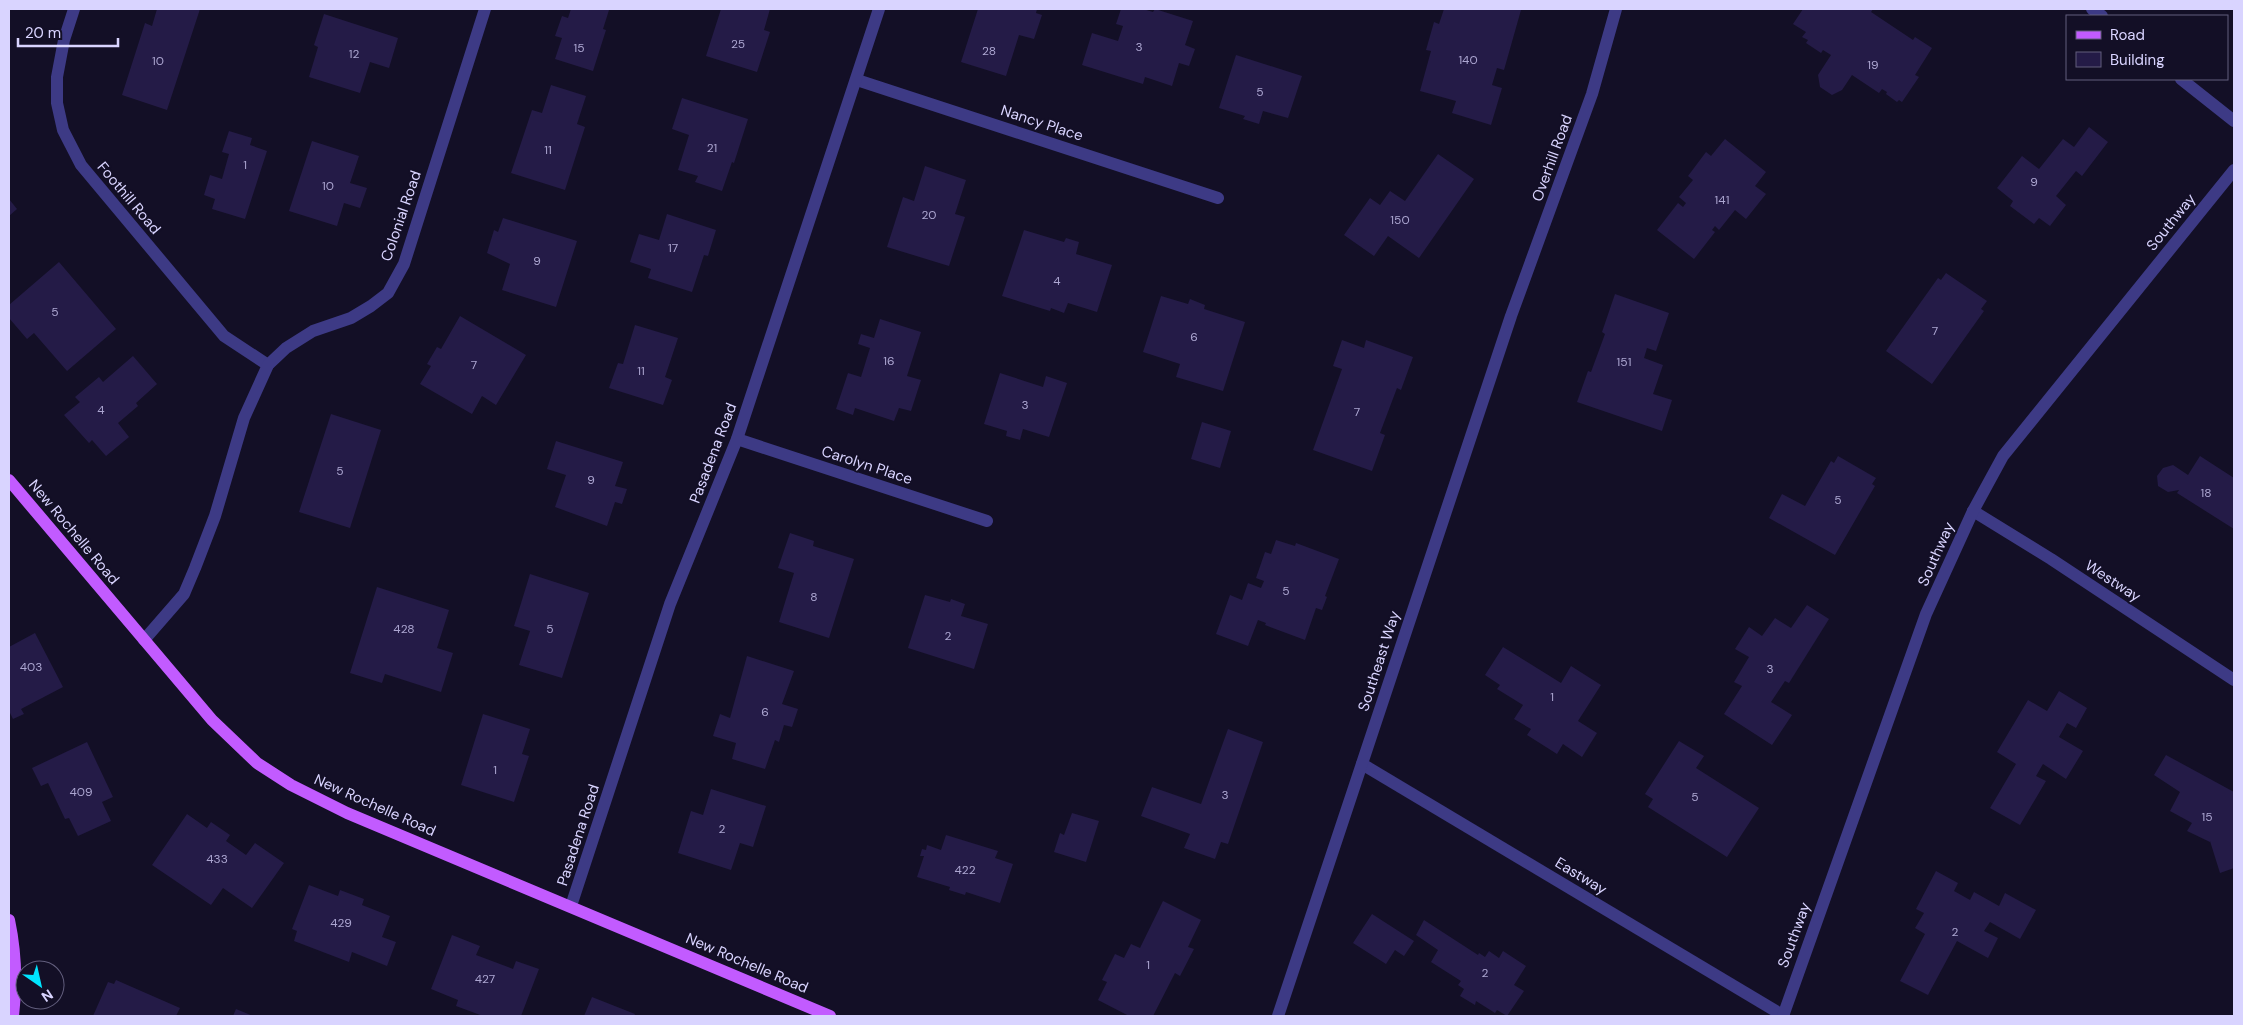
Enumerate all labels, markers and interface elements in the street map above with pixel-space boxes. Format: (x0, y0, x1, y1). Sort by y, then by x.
scale bar (18, 15, 118, 47)
legend (2066, 15, 2228, 80)
text: 20 m (25, 23, 61, 43)
text: Road (2110, 25, 2145, 45)
house number: 25 (731, 36, 745, 52)
house number: 3 (1135, 39, 1143, 55)
house number: 15 (573, 40, 585, 56)
house number: 28 (982, 43, 996, 59)
house number: 12 (349, 46, 359, 62)
text: Building (2110, 50, 2165, 70)
house number: 140 (1458, 52, 1478, 68)
house number: 10 (152, 53, 164, 69)
house number: 19 (1867, 57, 1879, 73)
house number: 5 (1256, 84, 1264, 100)
street label: Nancy Place (998, 100, 1086, 146)
street label: Overhill Road (1527, 112, 1577, 204)
house number: 21 (707, 140, 717, 156)
house number: 11 (544, 142, 552, 158)
house number: 1 (243, 157, 247, 173)
street label: Foothill Road (93, 158, 165, 238)
street label: Colonial Road (376, 168, 426, 264)
house number: 9 (2030, 174, 2038, 190)
house number: 10 (322, 178, 334, 194)
street label: Southway (2142, 189, 2201, 255)
house number: 141 (1715, 192, 1729, 208)
house number: 20 (921, 207, 937, 223)
house number: 150 (1390, 212, 1410, 228)
house number: 17 (668, 240, 678, 256)
house number: 9 (533, 253, 541, 269)
house number: 4 (1053, 273, 1061, 289)
house number: 5 (51, 304, 59, 320)
house number: 7 (1932, 323, 1938, 339)
house number: 6 (1190, 329, 1198, 345)
house number: 16 (883, 353, 895, 369)
house number: 151 (1617, 354, 1631, 370)
house number: 7 (471, 357, 477, 373)
house number: 11 (637, 363, 645, 379)
house number: 3 (1021, 397, 1029, 413)
street label: Pasadena Road (685, 400, 741, 506)
house number: 4 (97, 402, 105, 418)
house number: 7 (1354, 404, 1360, 420)
street label: Carolyn Place (819, 441, 915, 489)
house number: 5 (336, 463, 344, 479)
house number: 9 (587, 472, 595, 488)
street label: New Rochelle Road (24, 475, 124, 589)
house number: 18 (2200, 485, 2212, 501)
house number: 5 (1834, 492, 1842, 508)
street label: Southway (1913, 518, 1959, 589)
street label: Westway (2081, 556, 2145, 607)
house number: 5 (1282, 583, 1290, 599)
house number: 8 (810, 589, 818, 605)
street label: Southeast Way (1353, 608, 1405, 714)
house number: 428 (393, 621, 415, 637)
house number: 5 (546, 621, 554, 637)
house number: 2 (945, 628, 952, 644)
house number: 403 (20, 659, 42, 675)
house number: 3 (1766, 661, 1774, 677)
house number: 1 (1550, 689, 1554, 705)
house number: 6 (761, 704, 769, 720)
house number: 1 (493, 762, 497, 778)
street label: New Rochelle Road (311, 769, 439, 841)
street label: Pasadena Road (552, 782, 604, 888)
house number: 409 (69, 784, 93, 800)
house number: 3 (1221, 787, 1229, 803)
house number: 5 (1691, 789, 1699, 805)
house number: 15 (2201, 809, 2213, 825)
house number: 2 (719, 821, 726, 837)
house number: 433 (206, 851, 228, 867)
street label: Eastway (1551, 853, 1611, 900)
house number: 422 (954, 862, 976, 878)
street label: Southway (1773, 899, 1815, 970)
house number: 429 (330, 915, 352, 931)
house number: 2 (1952, 924, 1959, 940)
street label: New Rochelle Road (683, 928, 811, 998)
house number: 1 (1146, 957, 1150, 973)
north arrow (15, 960, 65, 1010)
house number: 2 (1482, 965, 1489, 981)
house number: 427 (475, 971, 495, 987)
text: N (38, 985, 57, 1006)

